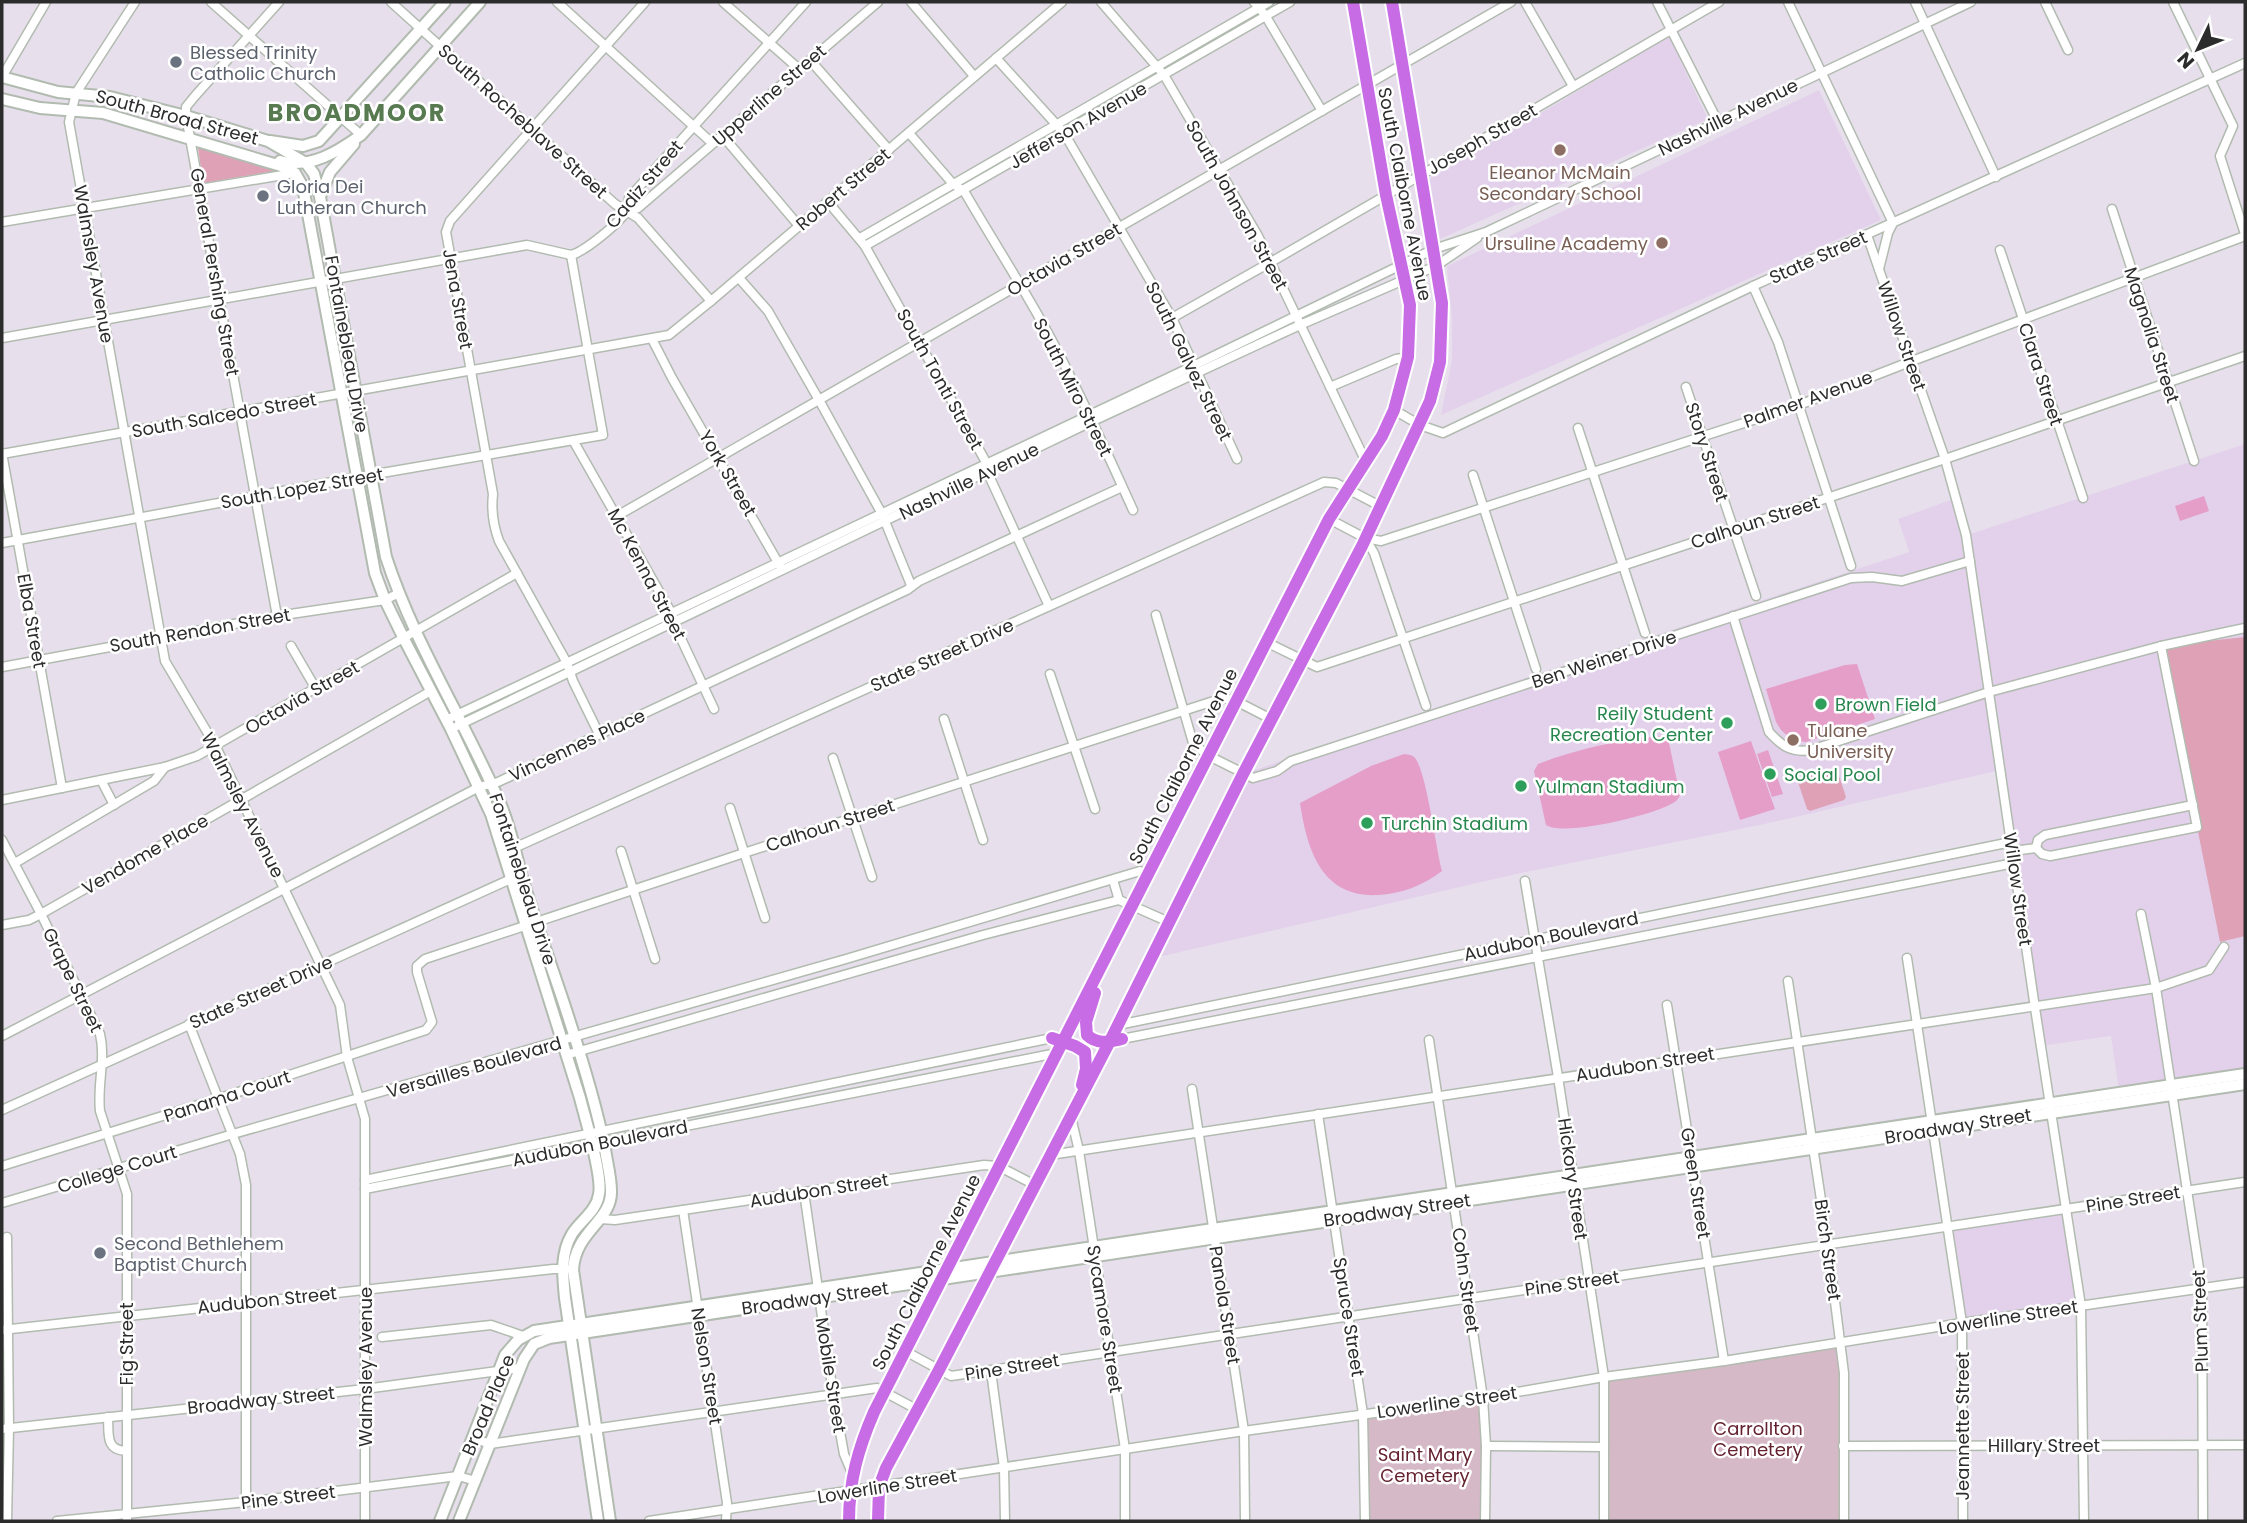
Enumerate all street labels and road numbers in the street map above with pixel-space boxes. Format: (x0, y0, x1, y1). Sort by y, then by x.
street label: South Rocheblave Street (433, 38, 613, 204)
street label: Upperline Street (707, 39, 831, 151)
street label: Nashville Avenue (1654, 72, 1802, 162)
street label: Jefferson Avenue (1005, 75, 1151, 175)
street label: South Broad Street (93, 83, 261, 151)
street label: South Claiborne Avenue (1372, 85, 1438, 303)
street label: Joseph Street (1423, 97, 1541, 181)
street label: South Johnson Street (1180, 116, 1294, 294)
street label: Cadiz Street (600, 134, 688, 234)
street label: Robert Street (790, 142, 896, 236)
street label: General Pershing Street (184, 166, 246, 378)
street label: Walmsley Avenue (68, 183, 120, 345)
street label: Octavia Street (1002, 216, 1126, 302)
street label: State Street (1765, 224, 1871, 290)
street label: Jena Street (437, 247, 479, 351)
street label: Fontainebleau Drive (319, 254, 375, 434)
street label: Magnolia Street (2118, 264, 2186, 406)
street label: South Galvez Street (1140, 277, 1238, 445)
street label: Willow Street (1872, 278, 1932, 394)
street label: South Tonti Street (891, 304, 989, 454)
street label: South Miro Street (1027, 314, 1119, 460)
street label: Clara Street (2013, 319, 2069, 429)
street label: Palmer Avenue (1740, 364, 1876, 434)
street label: South Salcedo Street (130, 386, 318, 444)
street label: Story Street (1679, 399, 1735, 505)
street label: York Street (693, 425, 763, 521)
street label: Nashville Avenue (895, 436, 1043, 526)
street label: South Lopez Street (219, 461, 385, 515)
street label: Calhoun Street (1687, 489, 1823, 555)
street label: Mc Kenna Street (602, 504, 692, 644)
street label: Elba Street (11, 572, 53, 670)
street label: South Rendon Street (108, 602, 292, 658)
street label: State Street Drive (866, 612, 1018, 698)
street label: Ben Weiner Drive (1528, 624, 1680, 694)
street label: Octavia Street (240, 654, 364, 740)
street label: South Claiborne Avenue (1123, 664, 1243, 868)
street label: Vincennes Place (505, 702, 649, 788)
street label: Walmsley Avenue (195, 728, 291, 882)
street label: Fontainebleau Drive (483, 790, 563, 968)
street label: Calhoun Street (762, 792, 898, 858)
street label: Vendome Place (77, 808, 213, 900)
street label: Willow Street (1998, 830, 2038, 948)
street label: Audubon Boulevard (1461, 905, 1641, 967)
street label: Grape Street (37, 923, 109, 1037)
street label: State Street Drive (185, 949, 337, 1035)
street label: Versailles Boulevard (384, 1030, 564, 1104)
street label: Audubon Street (1574, 1041, 1716, 1087)
street label: Panama Court (160, 1064, 294, 1128)
street label: Broadway Street (1883, 1102, 2033, 1150)
street label: Audubon Boulevard (510, 1114, 690, 1172)
street label: Hickory Street (1552, 1116, 1594, 1242)
street label: Green Street (1675, 1126, 1717, 1240)
street label: College Court (54, 1139, 180, 1199)
street label: Audubon Street (748, 1167, 890, 1213)
street label: South Claiborne Avenue (866, 1170, 986, 1374)
street label: Pine Street (2084, 1179, 2182, 1219)
street label: Broadway Street (1322, 1187, 1472, 1233)
street label: Birch Street (1809, 1198, 1847, 1302)
street label: Cohn Street (1446, 1226, 1486, 1334)
street label: Sycamore Street (1081, 1243, 1129, 1395)
street label: Panola Street (1203, 1244, 1247, 1366)
street label: Spruce Street (1327, 1255, 1371, 1379)
street label: Pine Street (1523, 1264, 1621, 1302)
street label: Plum Street (2186, 1269, 2214, 1373)
street label: Broadway Street (740, 1275, 890, 1321)
street label: Audubon Street (196, 1280, 338, 1320)
street label: Walmsley Avenue (353, 1287, 378, 1447)
street label: Lowerline Street (1936, 1294, 2080, 1340)
street label: Fig Street (114, 1302, 139, 1386)
street label: Nelson Street (685, 1306, 729, 1426)
street label: Mobile Street (810, 1315, 852, 1435)
street label: Pine Street (963, 1347, 1061, 1387)
street label: Broad Place (455, 1351, 521, 1459)
street label: Jeannette Street (1950, 1352, 1975, 1500)
street label: Broadway Street (186, 1380, 336, 1420)
street label: Lowerline Street (1375, 1380, 1519, 1424)
street label: Hillary Street (1988, 1433, 2100, 1458)
street label: Lowerline Street (815, 1463, 959, 1509)
street label: Pine Street (239, 1479, 337, 1515)

